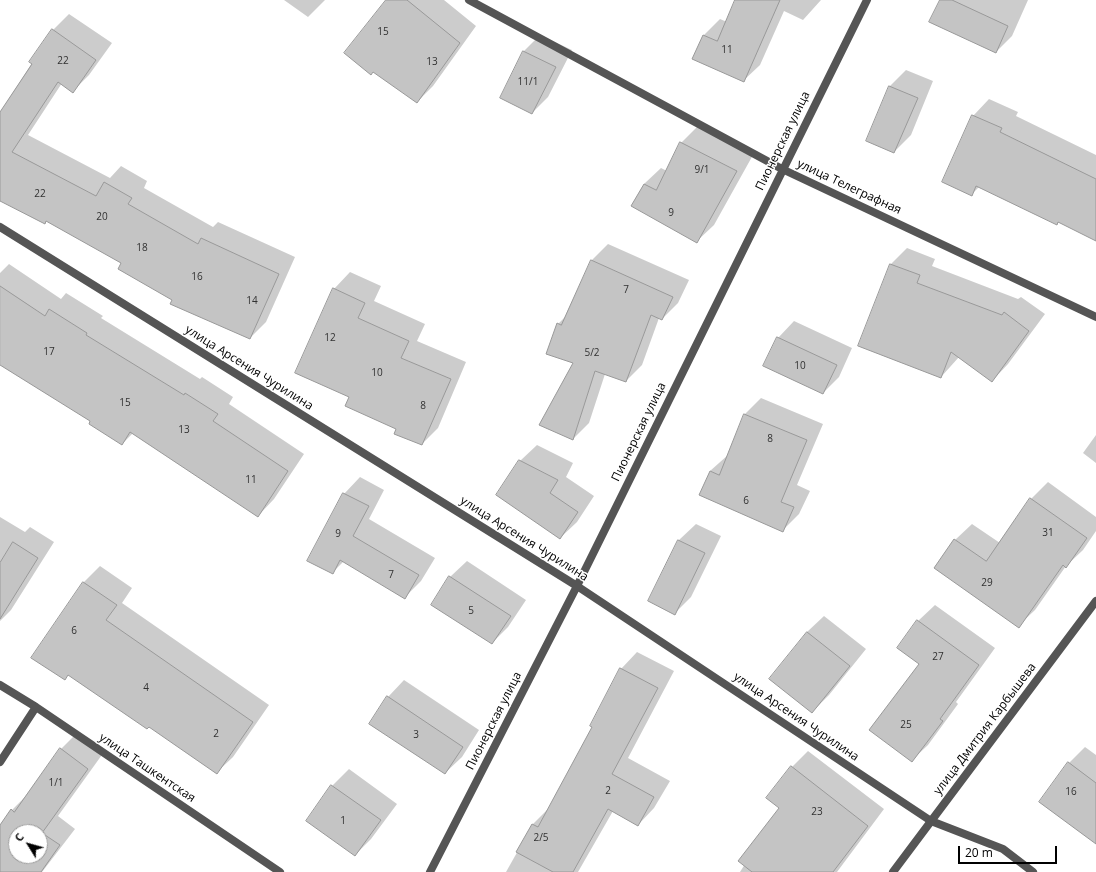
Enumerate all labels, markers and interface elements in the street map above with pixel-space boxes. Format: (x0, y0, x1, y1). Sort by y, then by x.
house number: 15 (377, 26, 389, 38)
house number: 11 (721, 44, 733, 56)
house number: 22 (57, 55, 69, 67)
house number: 13 (426, 56, 438, 68)
house number: 11/1 (518, 76, 538, 88)
street label: Пионерская улица (753, 89, 813, 193)
street label: улица Телеграфная (795, 157, 903, 217)
house number: 9/1 (694, 164, 710, 176)
house number: 22 (34, 188, 46, 200)
house number: 9 (668, 207, 674, 219)
house number: 20 (96, 211, 108, 223)
house number: 18 (136, 242, 148, 254)
house number: 16 (191, 271, 203, 283)
house number: 7 (623, 284, 629, 296)
house number: 14 (246, 295, 258, 307)
street label: улица Арсения Чурилина (182, 323, 316, 413)
house number: 12 (324, 332, 336, 344)
house number: 17 (43, 346, 55, 358)
house number: 5/2 (584, 347, 600, 359)
house number: 10 (794, 360, 806, 372)
house number: 10 (371, 367, 383, 379)
street label: Пионерская улица (609, 380, 669, 484)
house number: 15 (119, 397, 131, 409)
house number: 8 (420, 400, 426, 412)
house number: 13 (178, 424, 190, 436)
house number: 8 (767, 433, 773, 445)
house number: 11 (245, 474, 257, 486)
street label: улица Арсения Чурилина (457, 494, 591, 584)
house number: 6 (743, 495, 749, 507)
house number: 31 (1042, 527, 1054, 539)
house number: 9 (335, 528, 341, 540)
house number: 7 (388, 569, 394, 581)
house number: 29 (981, 577, 993, 589)
house number: 5 (468, 605, 474, 617)
house number: 6 (71, 625, 77, 637)
house number: 27 (932, 651, 944, 663)
street label: улица Дмитрия Карбышева (931, 660, 1039, 798)
street label: Пионерская улица (463, 669, 525, 773)
street label: улица Арсения Чурилина (731, 670, 861, 764)
house number: 4 (143, 682, 149, 694)
house number: 25 (900, 719, 912, 731)
house number: 2 (213, 728, 219, 740)
house number: 3 (413, 729, 419, 741)
street label: улица Ташкентская (96, 730, 198, 806)
house number: 1/1 (48, 777, 64, 789)
house number: 2 (605, 785, 611, 797)
house number: 16 (1065, 786, 1077, 798)
house number: 23 (811, 806, 823, 818)
house number: 1 (340, 815, 346, 827)
north arrow (8, 824, 48, 864)
text: С (11, 830, 27, 844)
house number: 2/5 (533, 832, 549, 844)
scale bar (960, 838, 1059, 864)
text: 20 m (965, 844, 993, 861)

